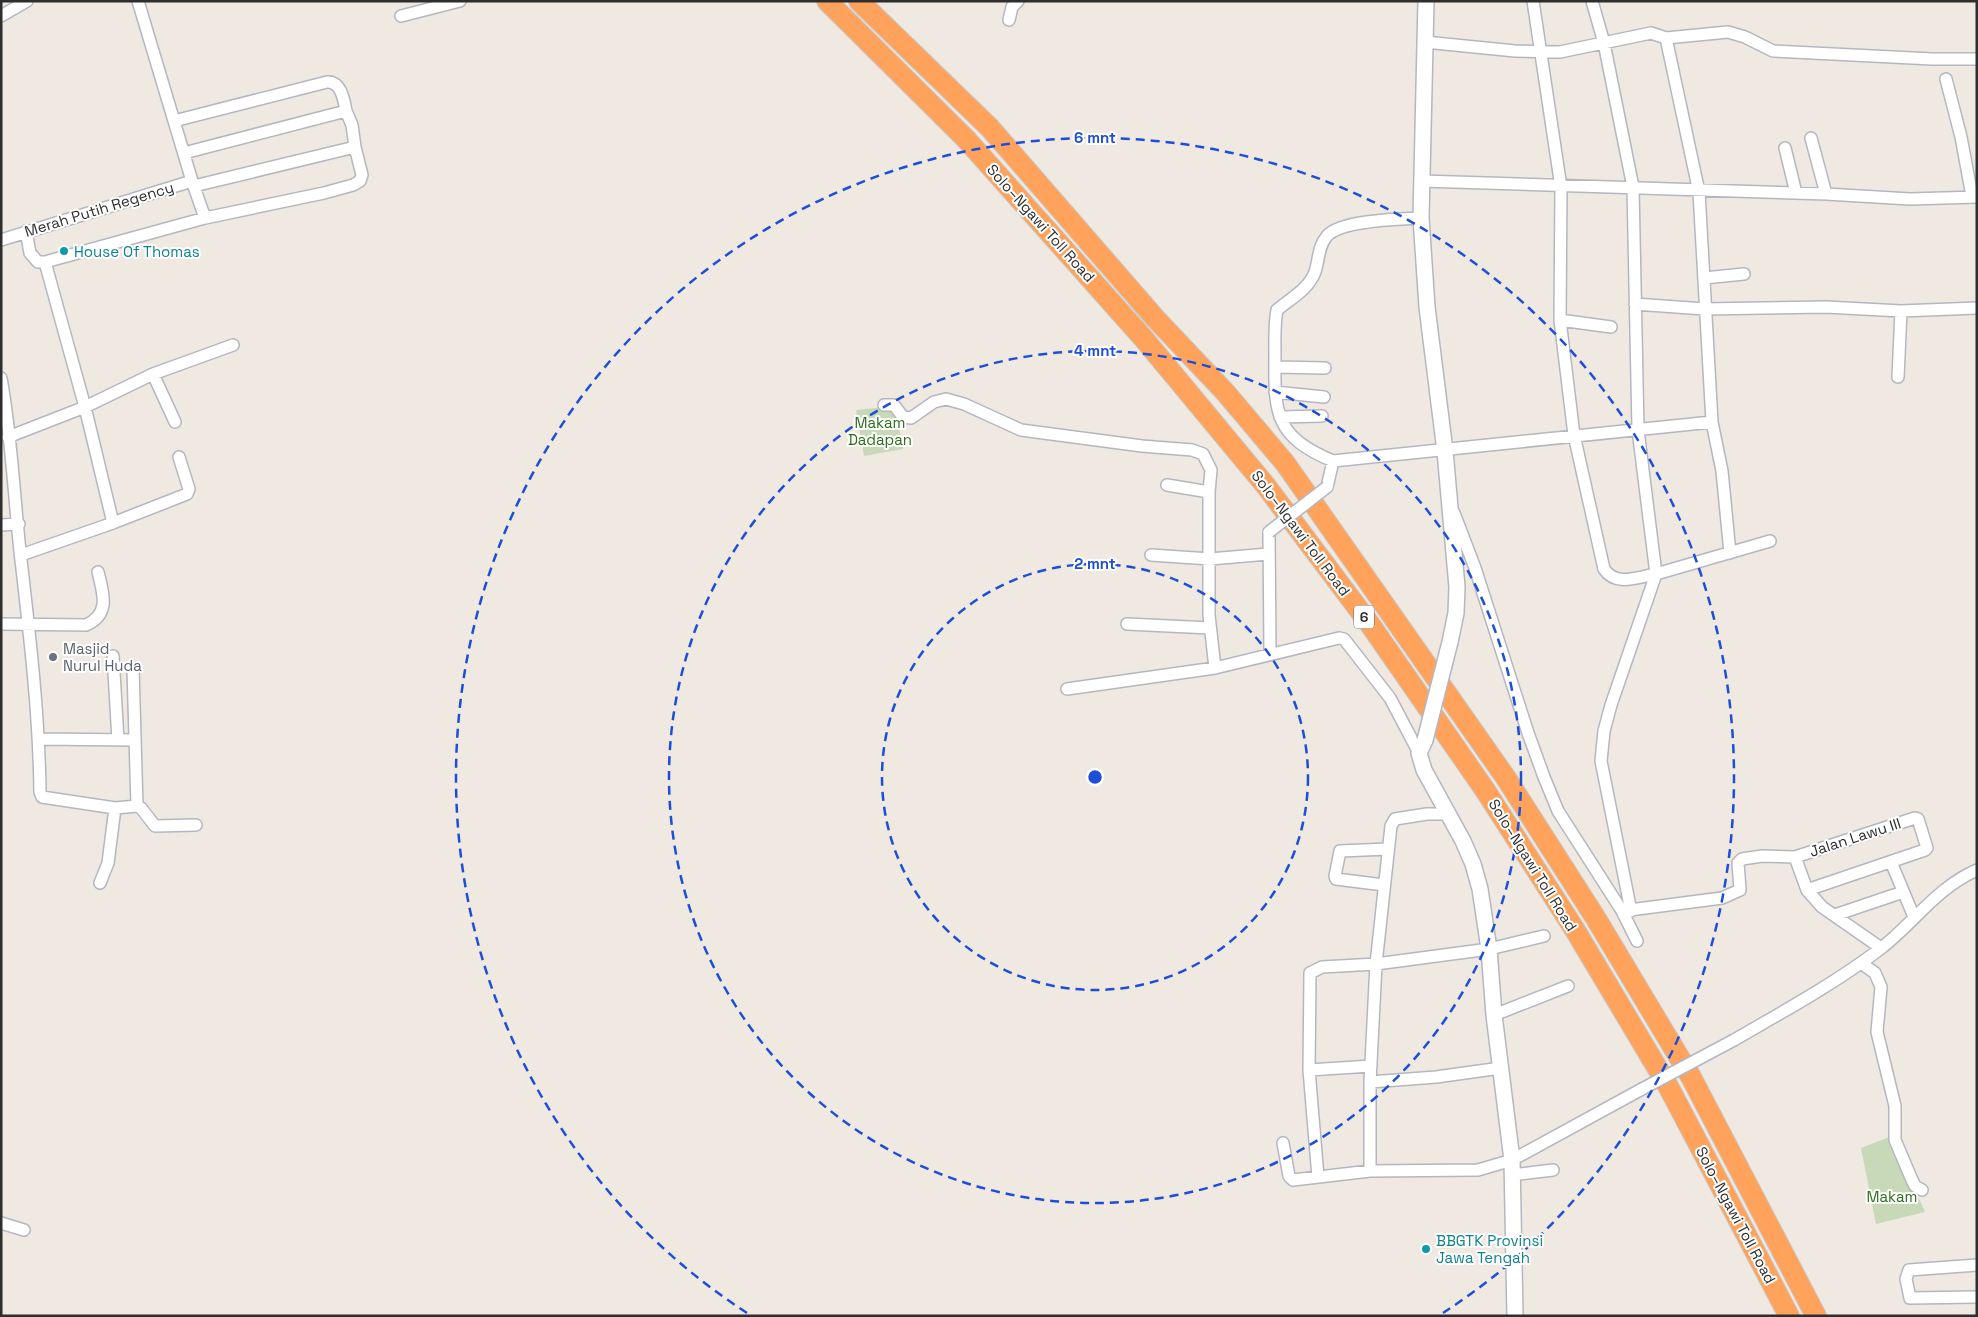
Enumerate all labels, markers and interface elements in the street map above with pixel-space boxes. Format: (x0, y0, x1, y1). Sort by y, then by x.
text: 6 mnt (1074, 128, 1116, 147)
street label: Solo–Ngawi Toll Road (983, 160, 1099, 286)
street label: Merah Putih Regency (22, 177, 176, 241)
place label: House Of Thomas (74, 242, 200, 261)
marker: House Of Thomas (58, 245, 70, 257)
text: 4 mnt (1074, 341, 1116, 360)
park label: Makam Dadapan (848, 413, 912, 449)
street label: Solo–Ngawi Toll Road (1248, 466, 1354, 600)
text: 2 mnt (1074, 554, 1116, 573)
road number: 6 (1354, 606, 1374, 628)
place label: Masjid Nurul Huda (63, 639, 142, 675)
marker: Masjid Nurul Huda (47, 651, 59, 663)
centre of rings (1086, 768, 1104, 786)
street label: Solo–Ngawi Toll Road (1485, 795, 1581, 935)
street label: Jalan Lawu III (1807, 813, 1903, 861)
street label: Solo–Ngawi Toll Road (1692, 1143, 1780, 1287)
park label: Makam (1866, 1187, 1918, 1206)
place label: BBGTK Provinsi Jawa Tengah (1436, 1231, 1543, 1267)
marker: BBGTK Provinsi Jawa Tengah (1420, 1243, 1432, 1255)

